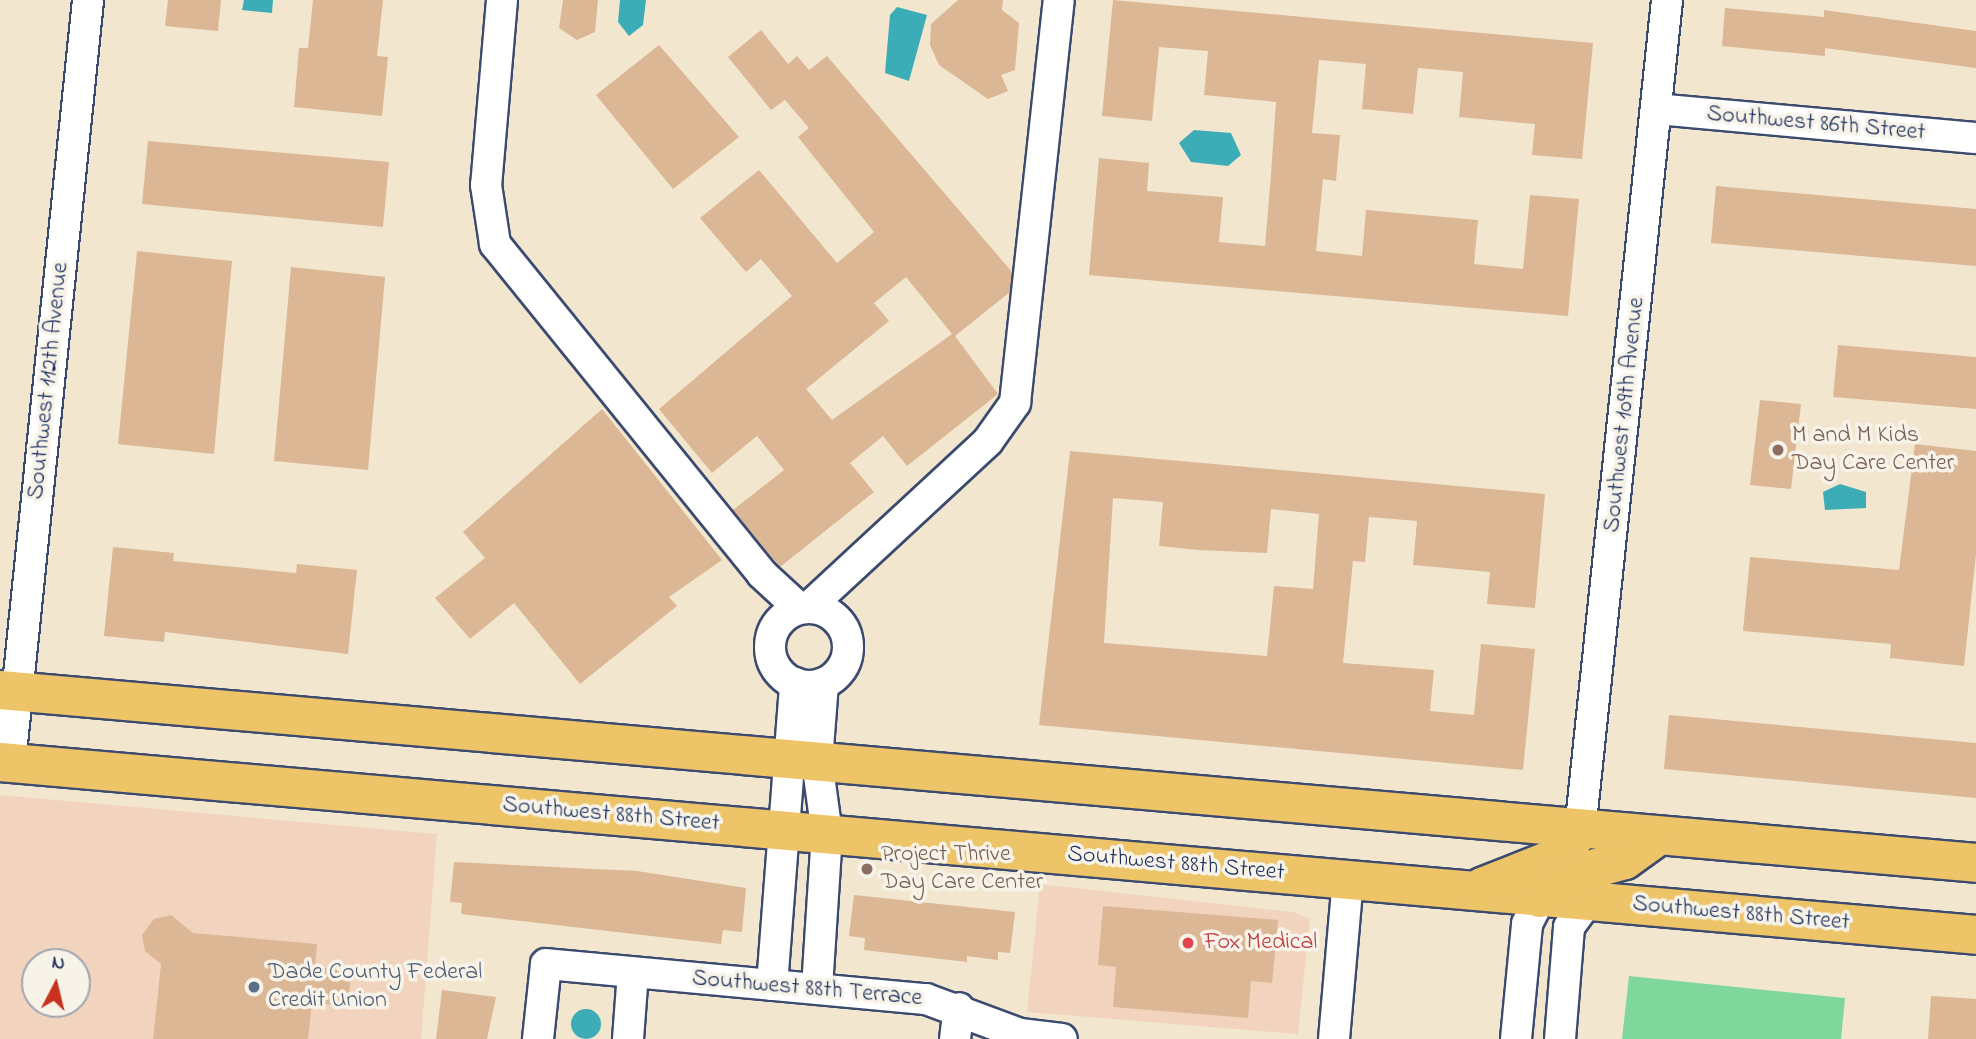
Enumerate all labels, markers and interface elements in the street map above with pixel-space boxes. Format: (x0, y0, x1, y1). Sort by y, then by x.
street label: Southwest 86th Street (1706, 100, 1926, 148)
street label: Southwest 112th Avenue (22, 261, 76, 501)
street label: Southwest 109th Avenue (1598, 296, 1652, 534)
place label: M and M Kids Day Care Center (1792, 422, 1954, 478)
marker: M and M Kids Day Care Center (1770, 442, 1786, 458)
street label: Southwest 88th Street (501, 791, 721, 839)
street label: Southwest 88th Street (1066, 840, 1286, 888)
place label: Project Thrive Day Care Center (881, 841, 1043, 897)
marker: Project Thrive Day Care Center (859, 861, 875, 877)
street label: Southwest 88th Street (1631, 890, 1851, 938)
place label: Fox Medical (1204, 929, 1317, 957)
marker: Fox Medical (1178, 933, 1198, 953)
north arrow (21, 948, 91, 1018)
text: N (50, 949, 66, 978)
place label: Dade County Federal Credit Union (268, 959, 482, 1015)
street label: Southwest 88th Terrace (691, 965, 923, 1013)
marker: Dade County Federal Credit Union (246, 979, 262, 995)

